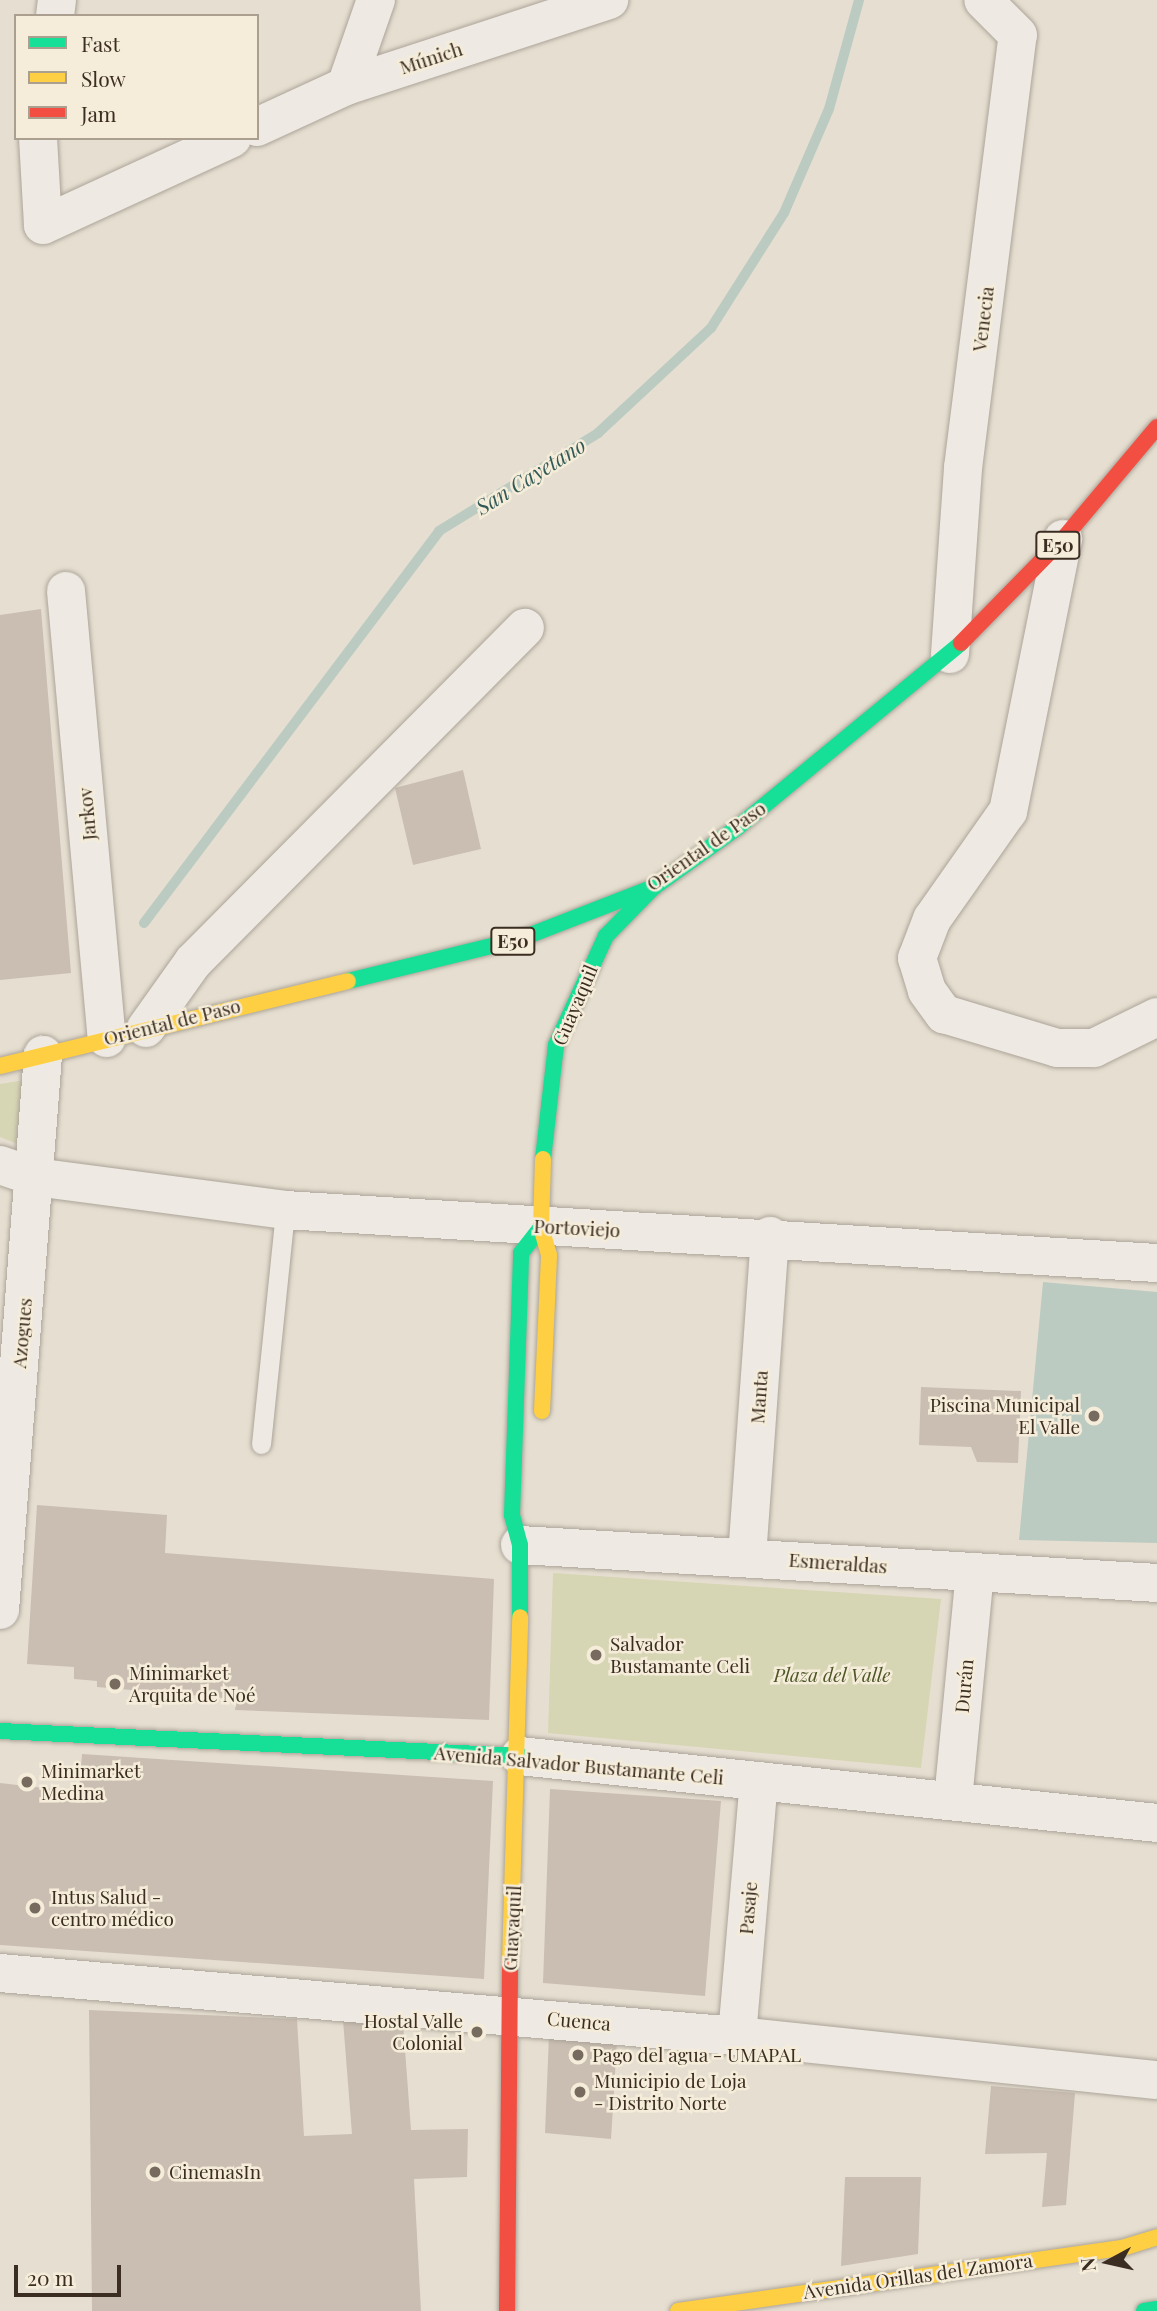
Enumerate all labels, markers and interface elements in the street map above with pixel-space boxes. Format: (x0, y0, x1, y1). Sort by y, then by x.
legend (14, 14, 259, 140)
text: Fast (81, 29, 120, 57)
street label: Múnich (397, 37, 465, 79)
text: Slow (81, 64, 126, 92)
text: Jam (81, 99, 117, 127)
street label: Venecia (968, 285, 998, 353)
water label: San Cayetano (470, 431, 590, 519)
road number: E50 (1035, 530, 1081, 560)
street label: Jarkov (73, 787, 101, 841)
street label: Oriental de Paso (642, 796, 770, 896)
road number: E50 (490, 926, 536, 956)
street label: Guayaquil (548, 961, 602, 1049)
street label: Oriental de Paso (101, 994, 243, 1050)
street label: Portoviejo (533, 1214, 621, 1242)
street label: Azogues (8, 1297, 36, 1369)
street label: Manta (746, 1370, 772, 1424)
place label: Piscina Municipal El Valle (929, 1394, 1080, 1438)
marker: Piscina Municipal El Valle (1086, 1408, 1102, 1424)
street label: Esmeraldas (788, 1548, 888, 1578)
place label: Salvador Bustamante Celi (610, 1633, 750, 1677)
marker: Salvador Bustamante Celi (588, 1647, 604, 1663)
street label: Durán (950, 1658, 978, 1714)
place label: Minimarket Arquita de Noé (129, 1662, 256, 1706)
park label: Plaza del Valle (773, 1664, 891, 1686)
marker: Minimarket Arquita de Noé (107, 1676, 123, 1692)
street label: Avenida Salvador Bustamante Celi (433, 1741, 725, 1789)
place label: Minimarket Medina (41, 1760, 141, 1804)
marker: Minimarket Medina (19, 1774, 35, 1790)
street label: Pasaje (734, 1881, 762, 1935)
street label: Guayaquil (498, 1885, 526, 1971)
place label: Intus Salud - centro médico (51, 1886, 174, 1930)
marker: Intus Salud - centro médico (25, 1898, 45, 1918)
street label: Cuenca (546, 2007, 612, 2035)
place label: Hostal Valle Colonial (363, 2010, 463, 2054)
marker: Hostal Valle Colonial (469, 2024, 485, 2040)
place label: Pago del agua - UMAPAL (592, 2044, 801, 2066)
marker: Pago del agua - UMAPAL (570, 2047, 586, 2063)
place label: Municipio de Loja - Distrito Norte (594, 2070, 746, 2114)
marker: Municipio de Loja - Distrito Norte (572, 2084, 588, 2100)
place label: CinemasIn (169, 2161, 261, 2183)
marker: CinemasIn (147, 2164, 163, 2180)
north arrow (1073, 2227, 1143, 2297)
street label: Avenida Orillas del Zamora (802, 2249, 1034, 2303)
scale bar (18, 2252, 124, 2296)
text: N (1073, 2256, 1101, 2274)
text: 20 m (27, 2263, 74, 2291)

